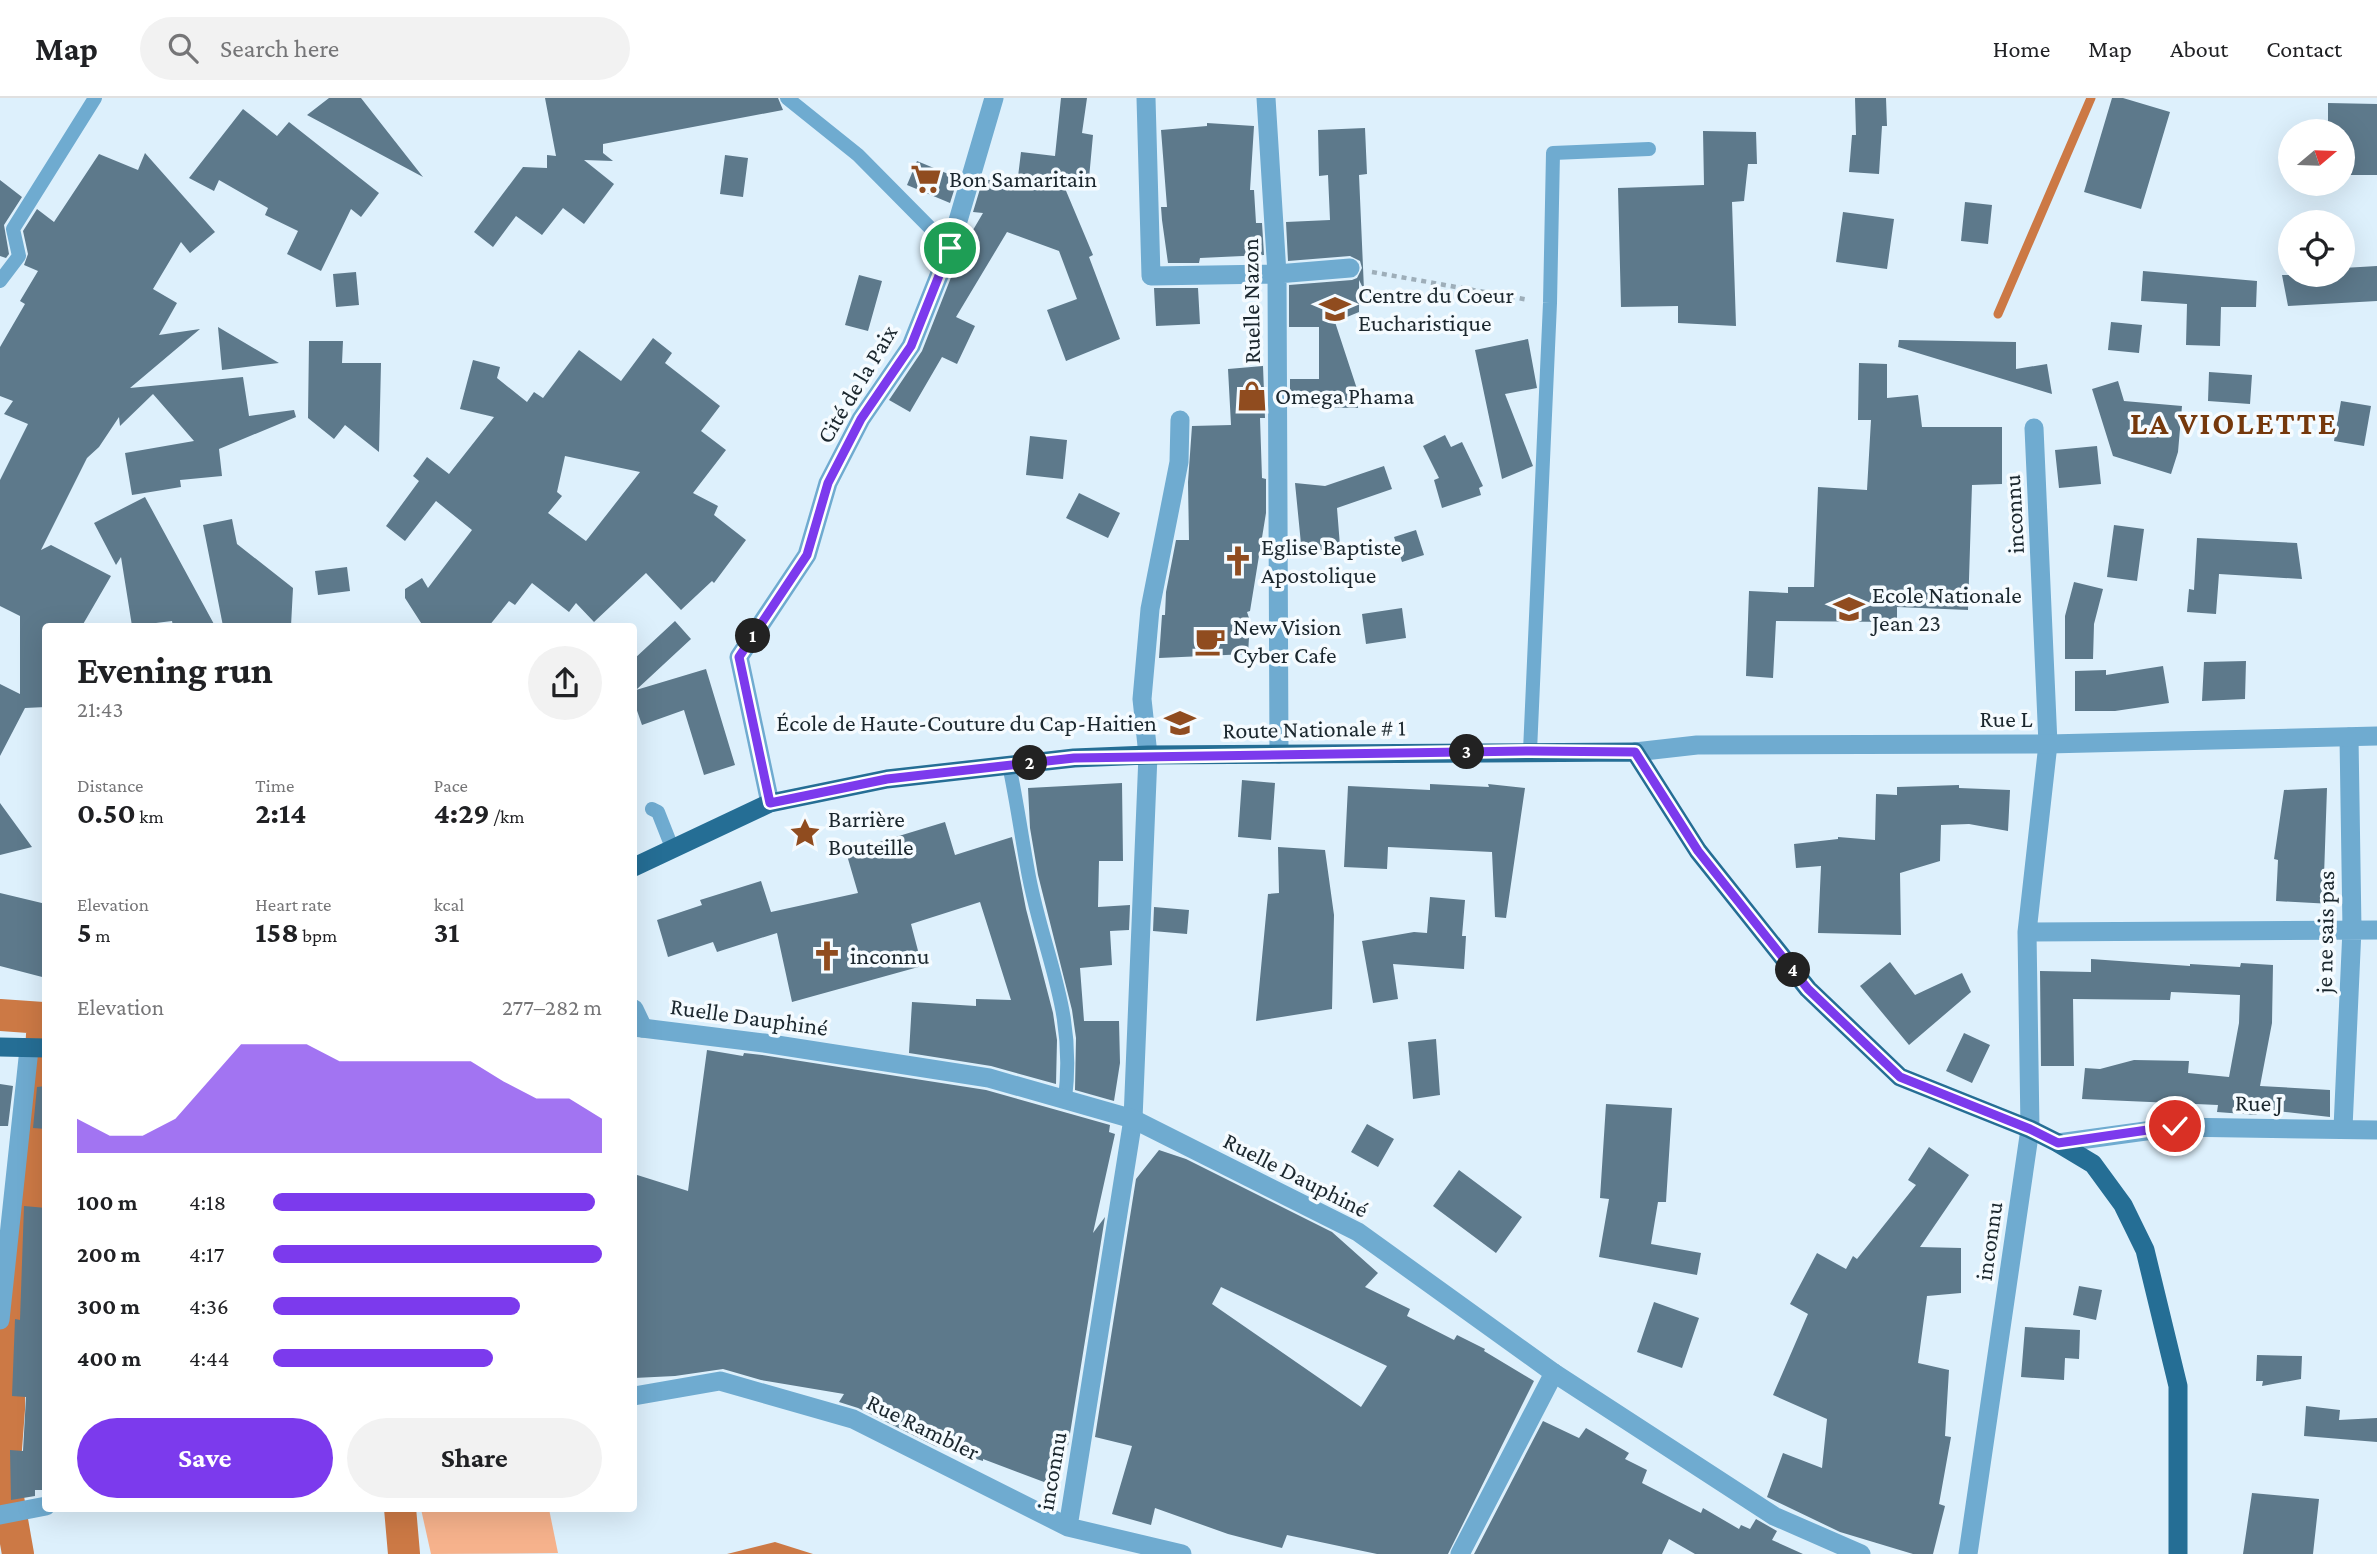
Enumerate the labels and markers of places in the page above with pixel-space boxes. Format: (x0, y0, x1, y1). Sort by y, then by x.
supermarket icon: Bon Samaritain (909, 162, 943, 196)
place label: Bon Samaritain (949, 165, 1097, 192)
pin (920, 218, 980, 278)
place label: Centre du Coeur Eucharistique (1358, 281, 1515, 336)
school or university icon: Centre du Coeur Eucharistique (1318, 292, 1352, 326)
shop icon: Omega Phama (1235, 379, 1269, 413)
place label: Omega Phama (1275, 382, 1414, 409)
place label: Eglise Baptiste Apostolique (1261, 533, 1401, 588)
church icon: Eglise Baptiste Apostolique (1221, 544, 1255, 578)
place label: Ecole Nationale Jean 23 (1870, 581, 2022, 636)
school or university icon: Ecole Nationale Jean 23 (1832, 592, 1866, 626)
place label: New Vision Cyber Cafe (1233, 613, 1341, 668)
pin: 1 (736, 618, 770, 654)
cafe icon: New Vision Cyber Cafe (1193, 624, 1227, 658)
school or university icon: École de Haute-Couture du Cap-Haitien (1163, 706, 1197, 740)
place label: École de Haute-Couture du Cap-Haitien (776, 709, 1157, 736)
pin: 3 (1450, 734, 1484, 770)
pin: 2 (1012, 746, 1048, 780)
place label: Barrière Bouteille (828, 805, 914, 860)
place icon: Barrière Bouteille (788, 816, 822, 850)
church icon: inconnu (810, 939, 844, 973)
place label: inconnu (850, 942, 930, 969)
pin: 4 (1776, 952, 1811, 988)
pin (2145, 1096, 2205, 1156)

